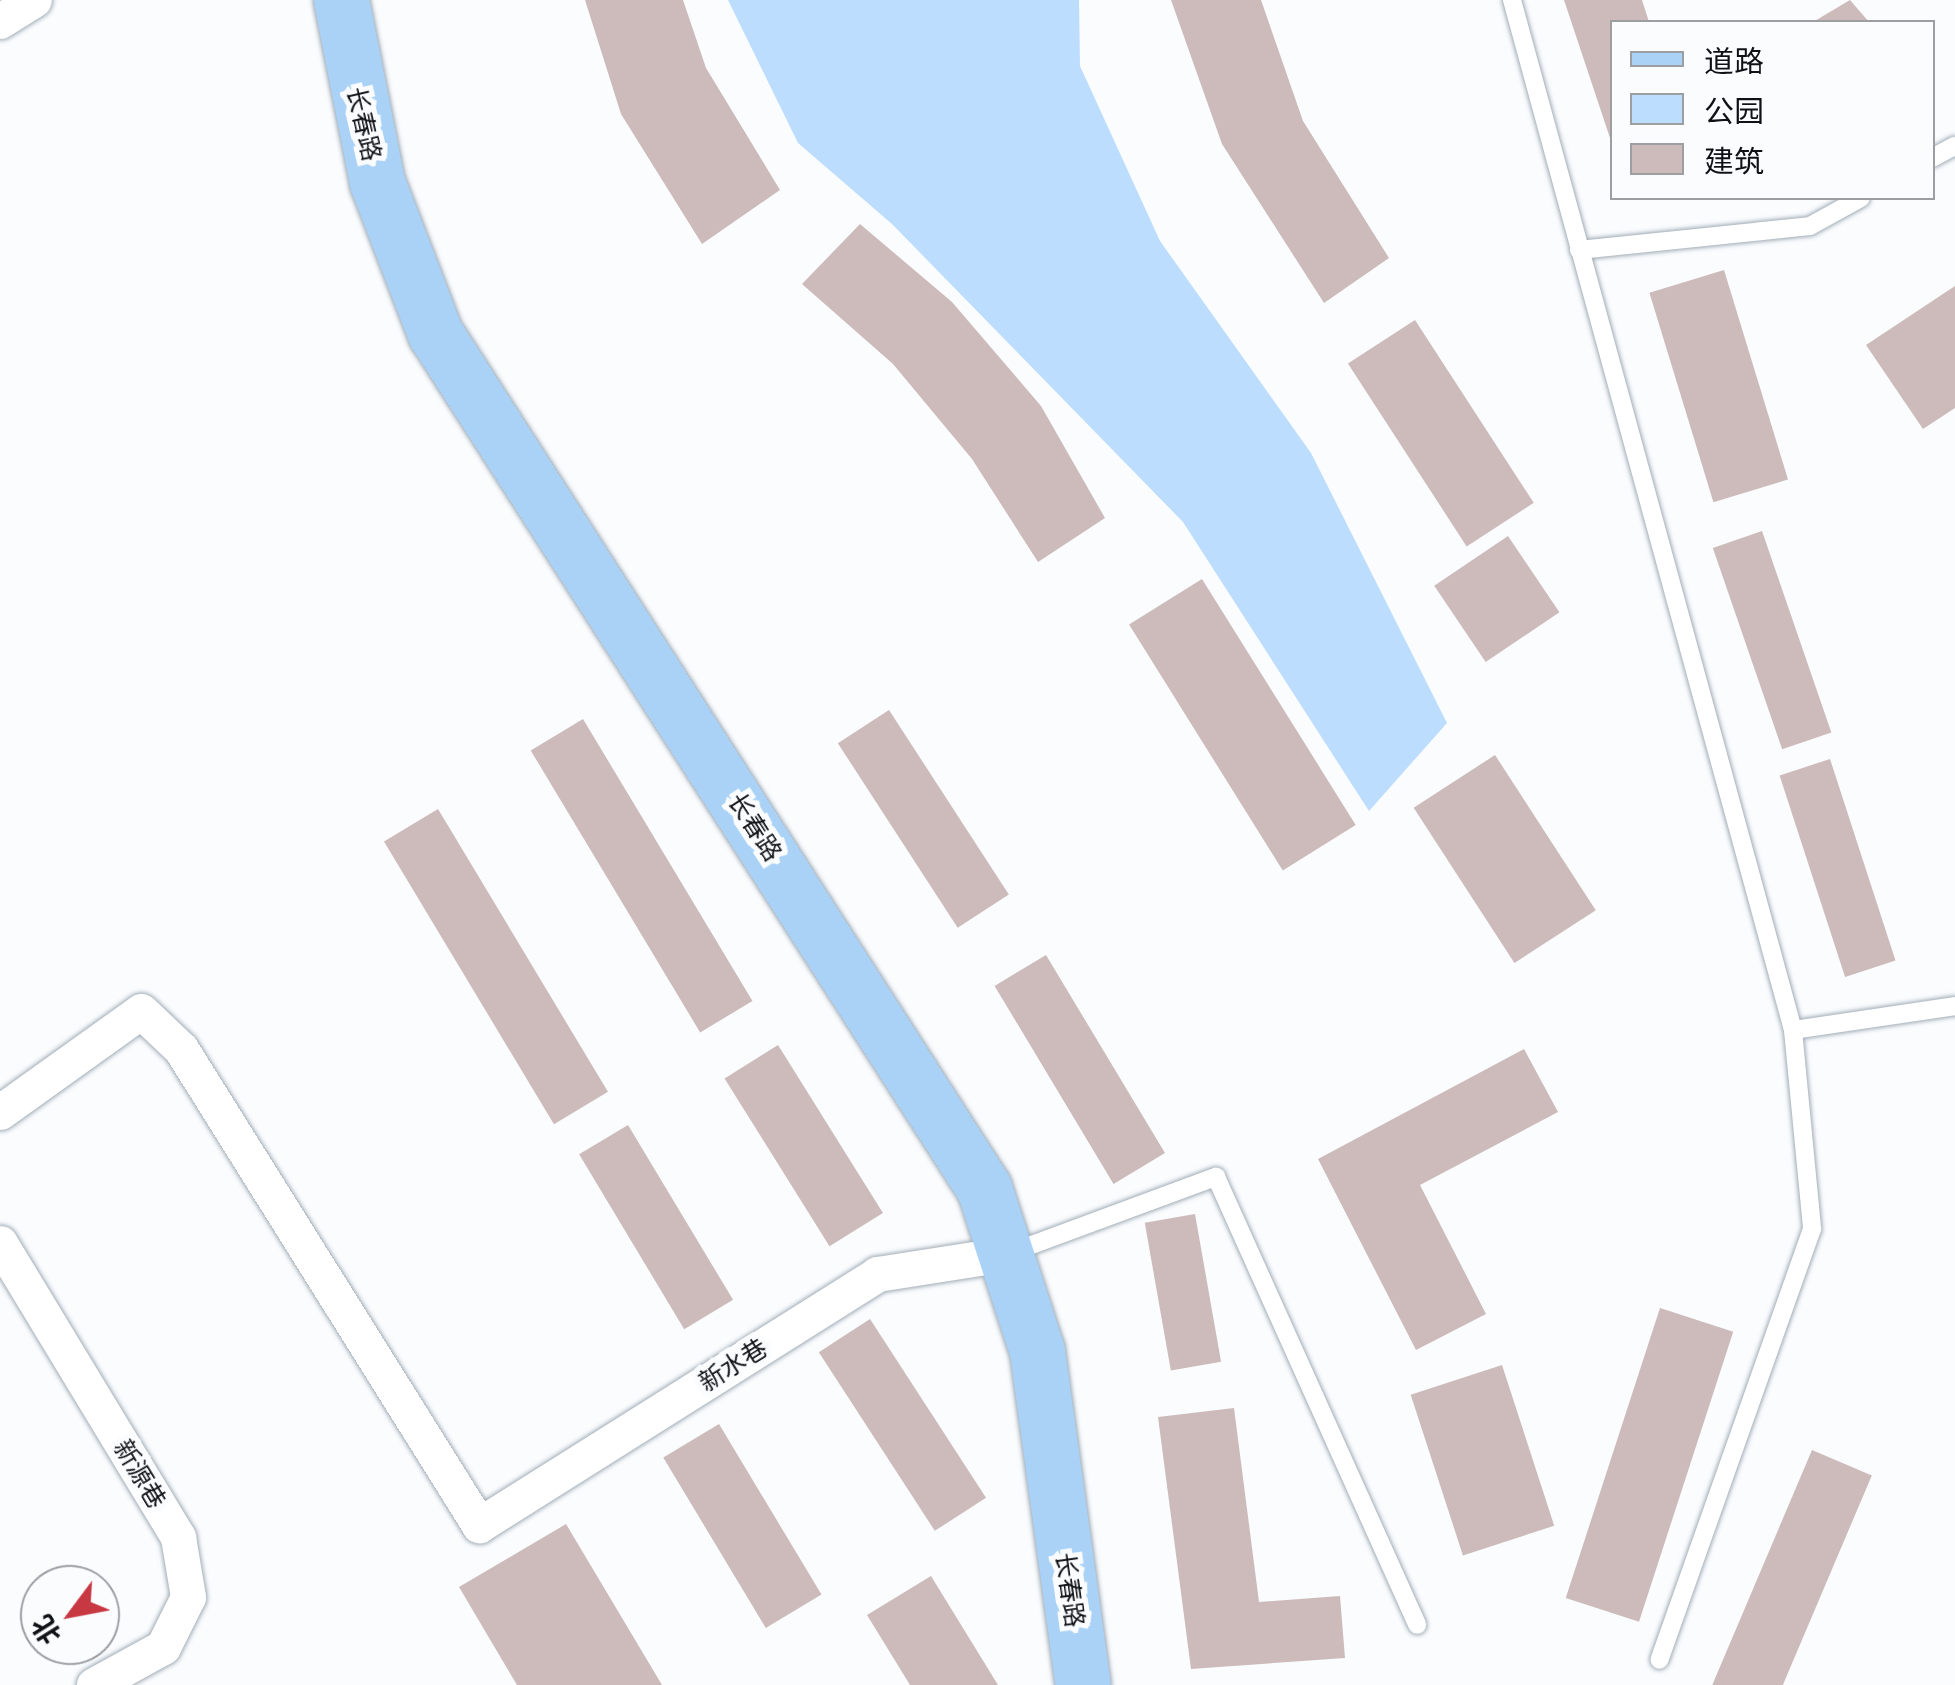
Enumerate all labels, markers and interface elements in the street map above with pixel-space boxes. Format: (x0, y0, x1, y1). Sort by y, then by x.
legend (1610, 20, 1935, 200)
text: 道路 (1704, 42, 1764, 80)
street label: 长春路 (341, 84, 387, 164)
text: 公园 (1704, 92, 1764, 130)
text: 建筑 (1704, 142, 1764, 180)
street label: 长春路 (722, 787, 788, 867)
street label: 新水巷 (693, 1332, 773, 1398)
street label: 新源巷 (108, 1434, 172, 1514)
street label: 长春路 (1050, 1551, 1090, 1629)
north arrow (20, 1565, 120, 1665)
text: 北 (24, 1609, 68, 1651)

